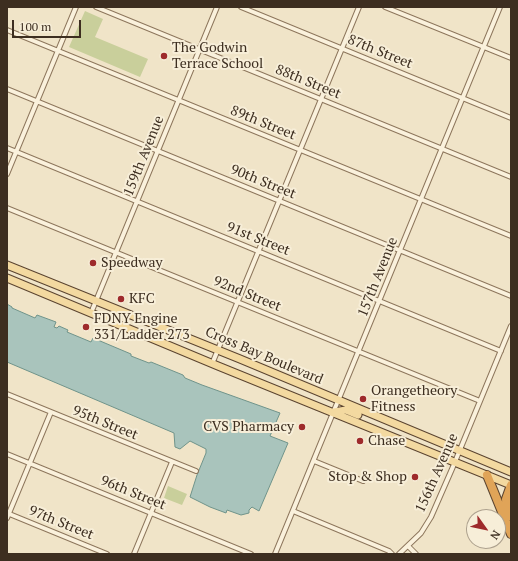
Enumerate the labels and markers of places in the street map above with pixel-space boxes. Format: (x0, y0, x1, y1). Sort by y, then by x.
place label: The Godwin Terrace School (172, 40, 263, 72)
marker: The Godwin Terrace School (159, 51, 169, 61)
place label: Speedway (101, 255, 163, 271)
marker: Speedway (88, 258, 98, 268)
place label: KFC (129, 291, 155, 307)
marker: KFC (116, 294, 126, 304)
place label: FDNY Engine 331/Ladder 273 (94, 311, 190, 344)
marker: FDNY Engine 331/Ladder 273 (81, 322, 91, 332)
place label: Orangetheory Fitness (371, 383, 457, 416)
marker: Orangetheory Fitness (358, 394, 368, 404)
place label: CVS Pharmacy (203, 419, 294, 435)
marker: CVS Pharmacy (297, 422, 307, 432)
place label: Chase (368, 433, 405, 449)
marker: Chase (355, 436, 365, 446)
place label: Stop & Shop (328, 469, 407, 485)
marker: Stop & Shop (410, 472, 420, 482)

